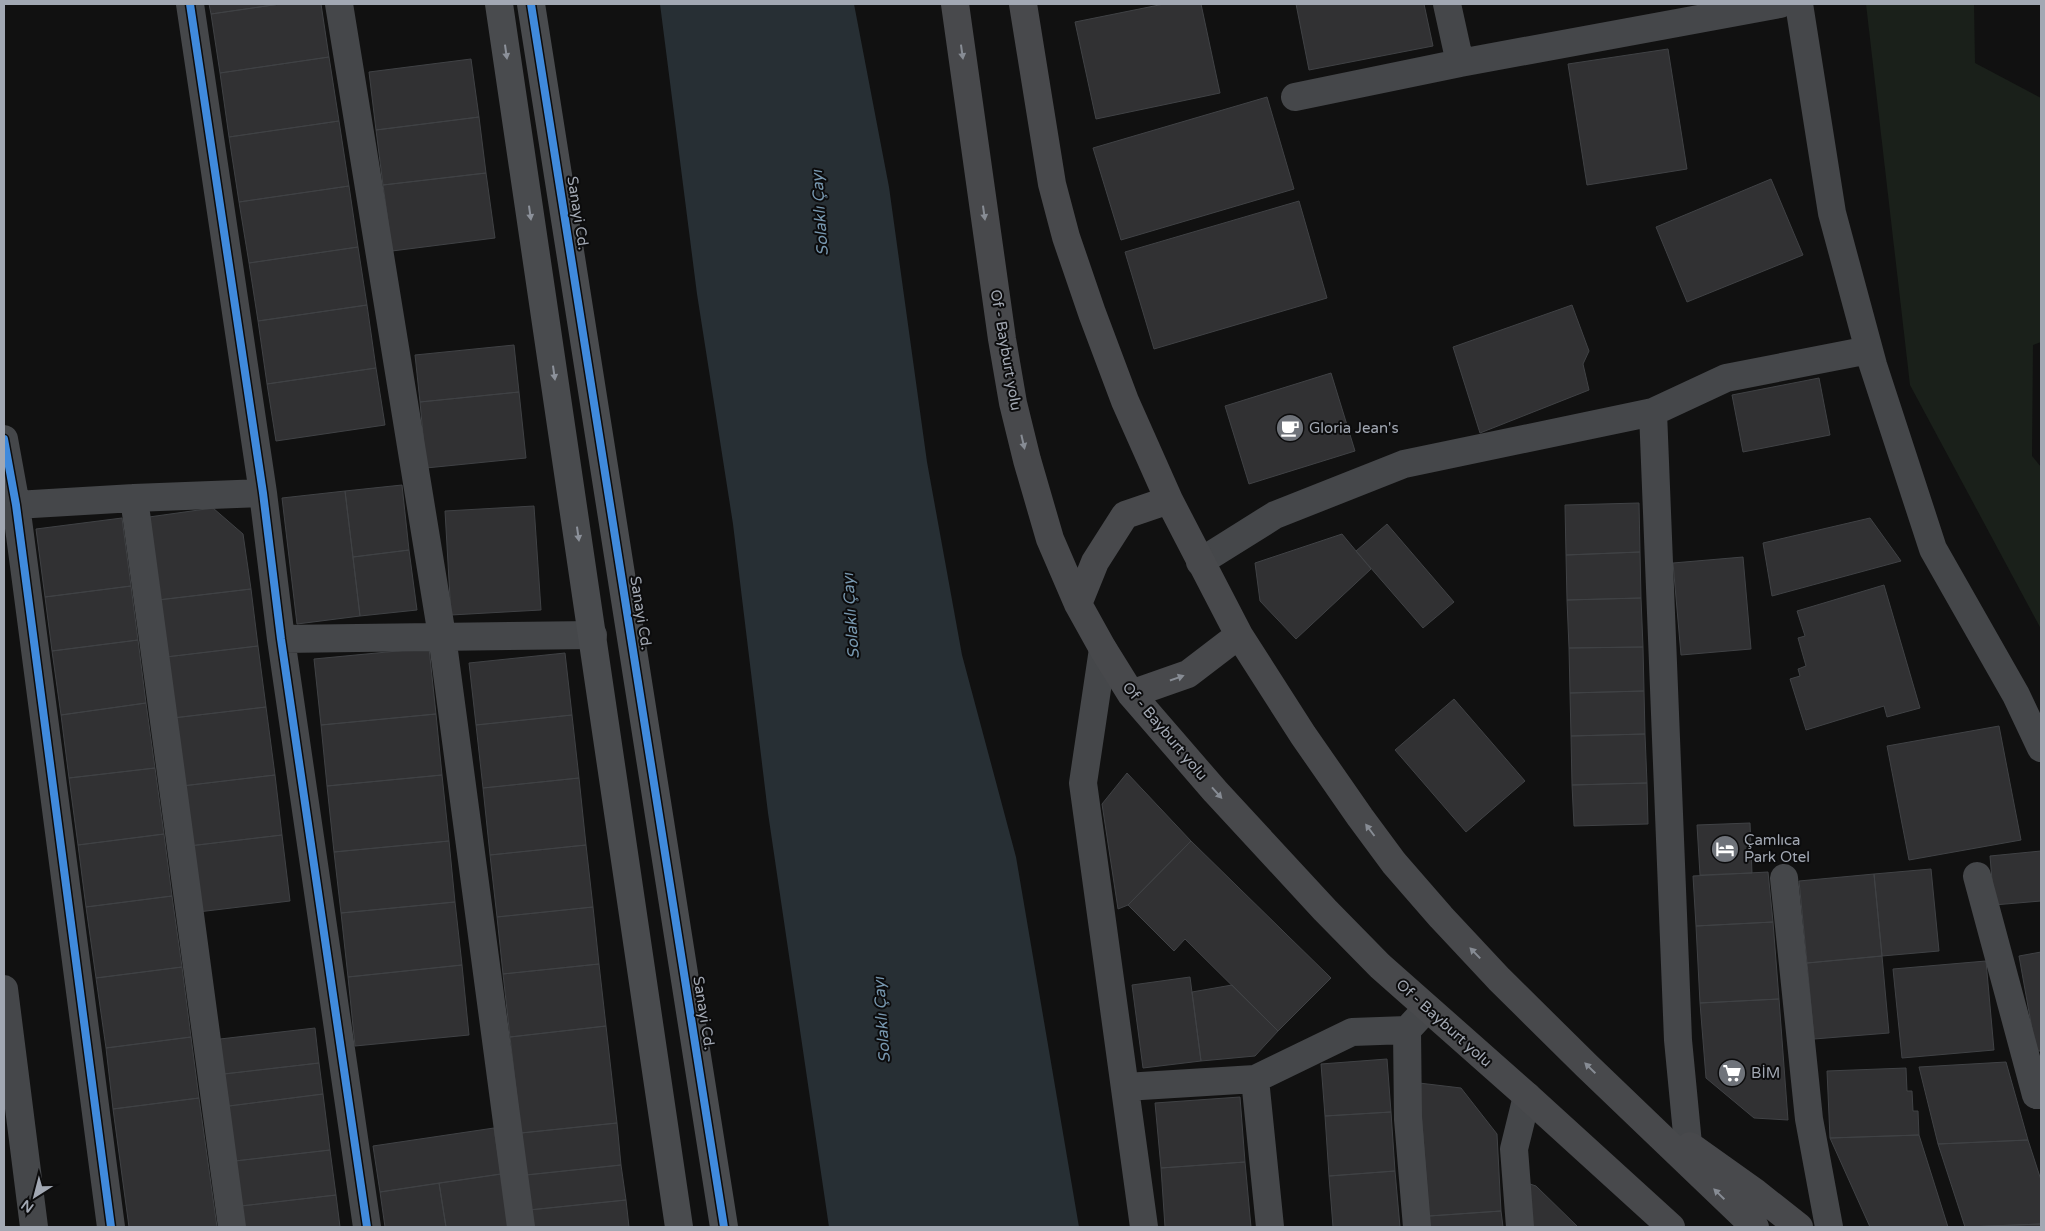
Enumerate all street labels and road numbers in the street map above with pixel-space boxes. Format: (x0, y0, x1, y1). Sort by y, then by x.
street label: Sanayi Cd. (563, 175, 593, 251)
street label: Of - Bayburt yolu (987, 288, 1025, 412)
street label: Sanayi Cd. (626, 575, 656, 651)
street label: Of - Bayburt yolu (1119, 678, 1211, 784)
street label: Sanayi Cd. (689, 975, 719, 1051)
street label: Of - Bayburt yolu (1392, 975, 1496, 1071)

